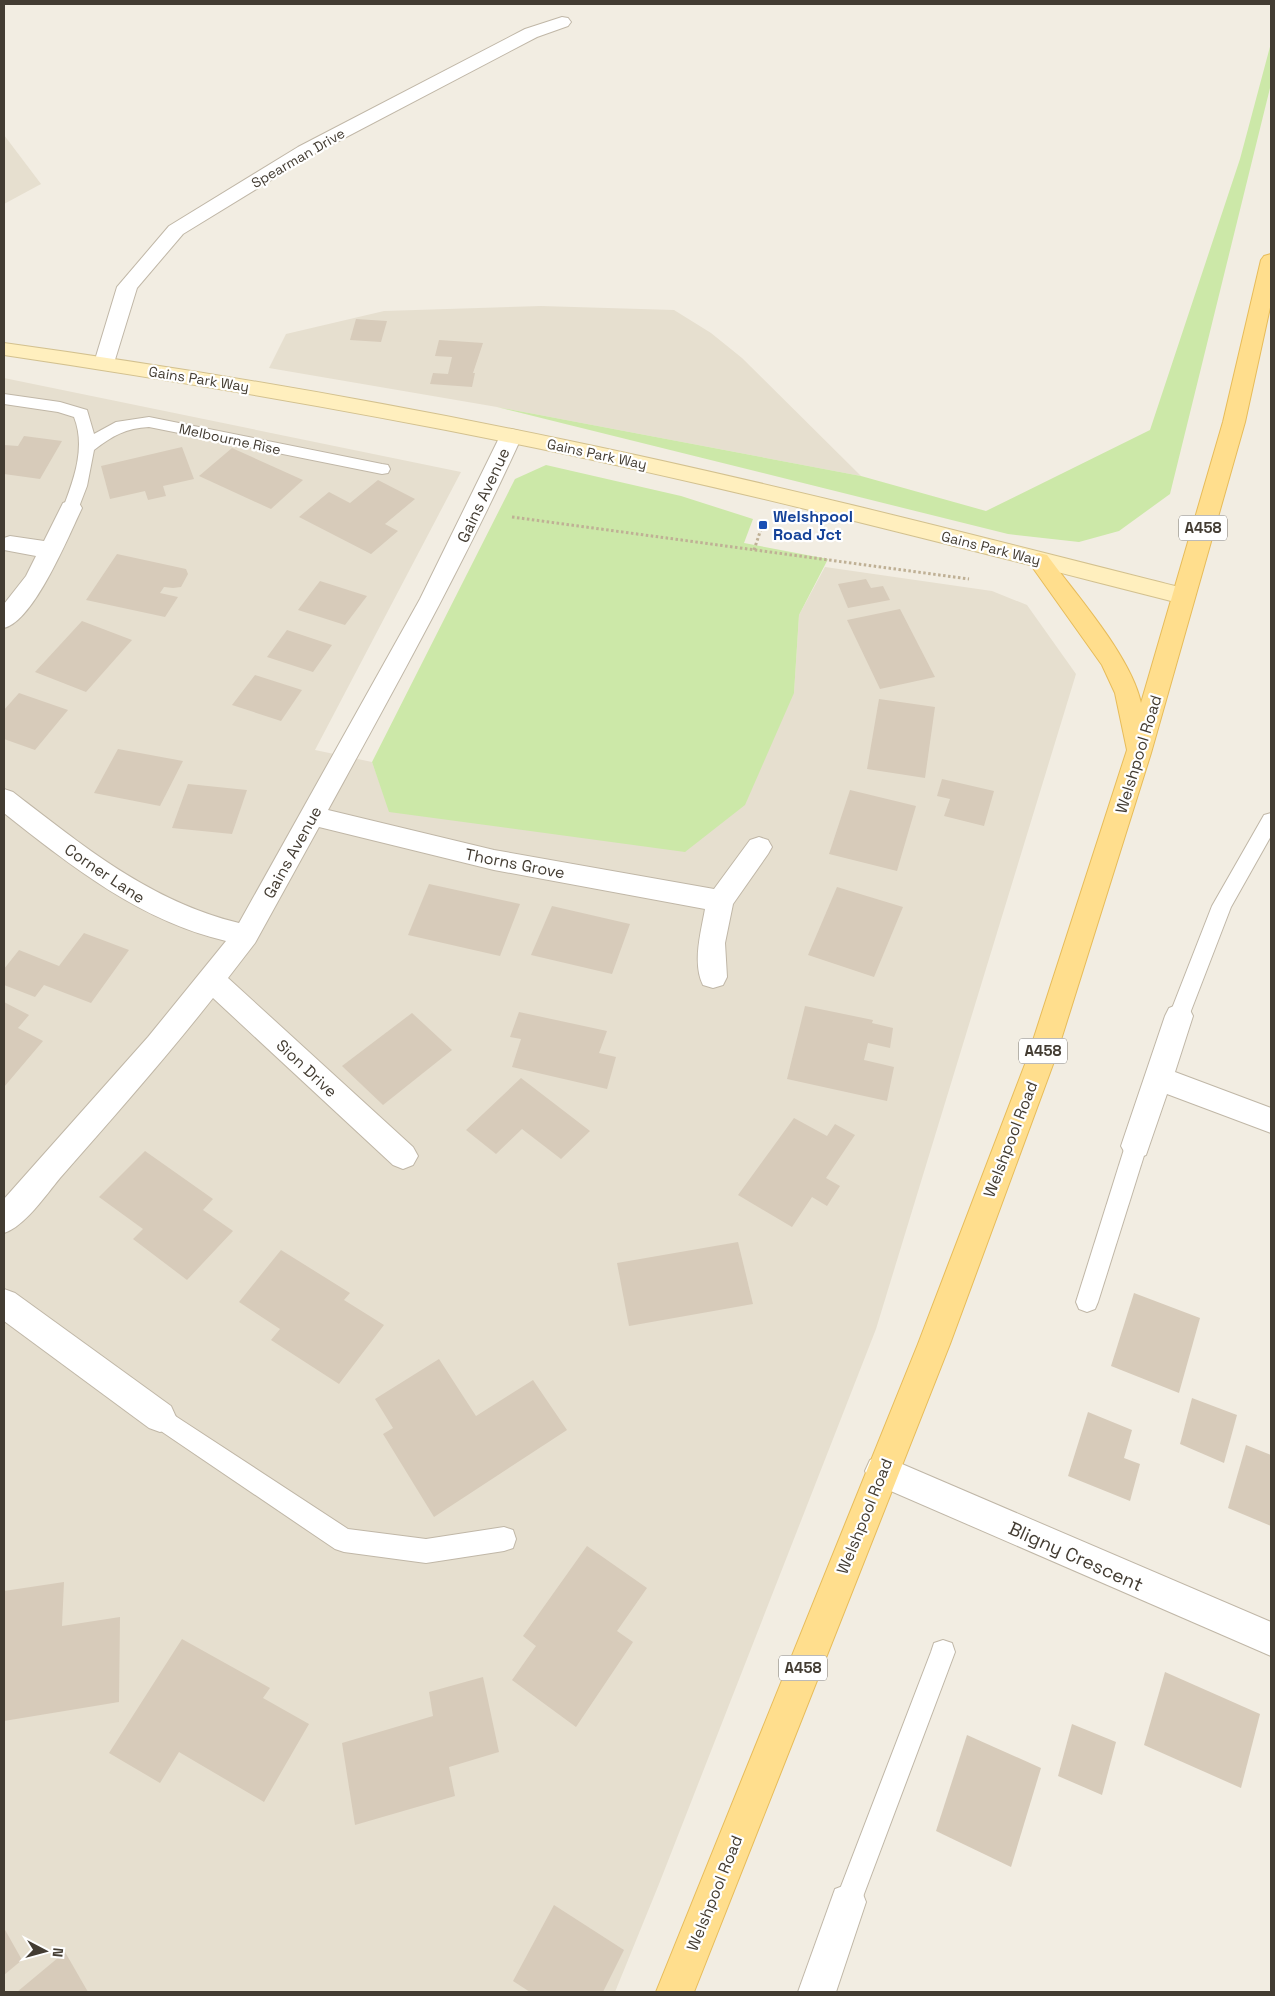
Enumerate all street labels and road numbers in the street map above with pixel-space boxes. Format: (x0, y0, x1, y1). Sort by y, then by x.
street label: Spearman Drive (248, 124, 348, 192)
street label: Gains Park Way (147, 362, 251, 396)
street label: Melbourne Rise (177, 419, 283, 459)
street label: Gains Park Way (546, 435, 648, 473)
street label: Gains Avenue (452, 444, 515, 546)
road number: A458 (1179, 516, 1227, 540)
street label: Gains Park Way (940, 527, 1042, 569)
street label: Welshpool Road (1110, 692, 1166, 816)
street label: Gains Avenue (258, 802, 326, 902)
street label: Corner Lane (60, 839, 149, 908)
street label: Thorns Grove (463, 844, 567, 883)
street label: Sion Drive (272, 1035, 342, 1102)
road number: A458 (1019, 1038, 1067, 1064)
street label: Welshpool Road (979, 1078, 1042, 1200)
street label: Welshpool Road (832, 1455, 897, 1577)
street label: Bligny Crescent (1004, 1516, 1147, 1597)
road number: A458 (779, 1656, 827, 1680)
street label: Welshpool Road (682, 1832, 747, 1954)

